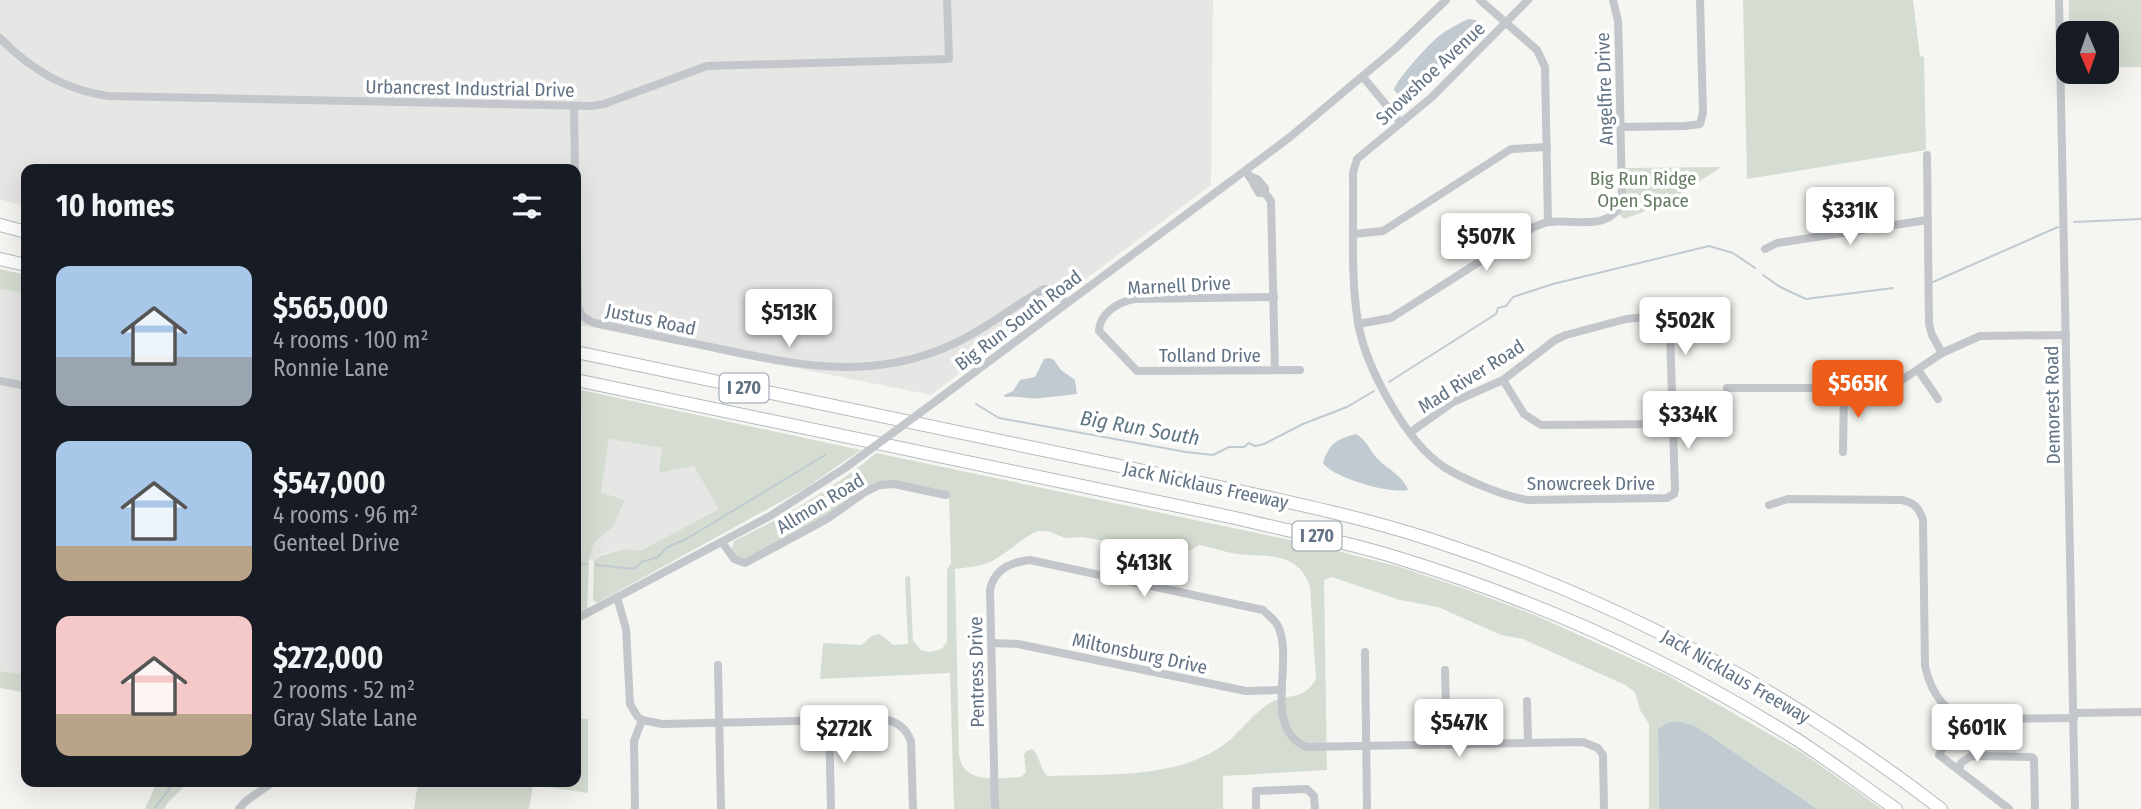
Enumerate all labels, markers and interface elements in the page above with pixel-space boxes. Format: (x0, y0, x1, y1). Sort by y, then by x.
street label: Snowshoe Avenue (1371, 17, 1490, 130)
north arrow (2056, 21, 2119, 84)
map controls (2056, 21, 2119, 84)
street label: Angelfire Drive (1591, 32, 1618, 146)
street label: Urbancrest Industrial Drive (365, 75, 575, 102)
park label: Big Run Ridge Open Space (1590, 167, 1696, 212)
icon: filters (508, 187, 546, 225)
text: 10 homes (56, 188, 174, 224)
pin: $331K (1801, 188, 1899, 247)
text: $331K (1822, 196, 1878, 224)
pin: $507K (1437, 214, 1535, 273)
text: $507K (1457, 222, 1515, 250)
street label: Big Run South Road (950, 265, 1086, 376)
street label: Marnell Drive (1127, 271, 1231, 300)
text: $565,000 (273, 290, 388, 326)
pin: $513K (740, 290, 838, 349)
icon: home (112, 294, 196, 378)
text: $513K (761, 298, 817, 326)
pin: $502K (1636, 298, 1734, 357)
street label: Justus Road (604, 299, 698, 340)
text: $502K (1655, 306, 1715, 334)
text: 4 rooms · 100 m² (273, 326, 429, 354)
street label: Mad River Road (1414, 335, 1529, 418)
street label: Tolland Drive (1159, 344, 1261, 367)
street label: Demorest Road (2040, 345, 2065, 465)
text: Ronnie Lane (273, 354, 389, 382)
pin: $565K (1809, 360, 1907, 420)
text: $565K (1828, 369, 1888, 397)
road number: I 270 (720, 374, 768, 402)
pin: $334K (1639, 392, 1737, 451)
text: $334K (1659, 400, 1717, 428)
water label: Big Run South (1078, 405, 1202, 451)
street label: Jack Nicklaus Freeway (1121, 457, 1291, 514)
text: $547,000 (273, 465, 386, 501)
street label: Allmon Road (772, 468, 868, 539)
icon: home (112, 469, 196, 553)
street label: Snowcreek Drive (1527, 472, 1655, 495)
text: 4 rooms · 96 m² (273, 501, 418, 529)
road number: I 270 (1292, 522, 1342, 550)
text: Genteel Drive (273, 529, 400, 557)
pin: $413K (1095, 540, 1193, 599)
text: $413K (1116, 548, 1172, 576)
street label: Pentress Drive (964, 616, 989, 728)
street label: Jack Nicklaus Freeway (1657, 624, 1815, 729)
street label: Miltonsburg Drive (1070, 628, 1209, 679)
text: $272,000 (273, 640, 384, 676)
icon: home (112, 644, 196, 728)
text: 2 rooms · 52 m² (273, 676, 415, 704)
pin: $547K (1410, 700, 1508, 759)
text: Gray Slate Lane (273, 704, 417, 732)
pin: $601K (1928, 704, 2026, 764)
pin: $272K (795, 706, 893, 765)
text: $547K (1430, 708, 1488, 736)
text: $601K (1948, 713, 2006, 741)
text: $272K (816, 714, 872, 742)

